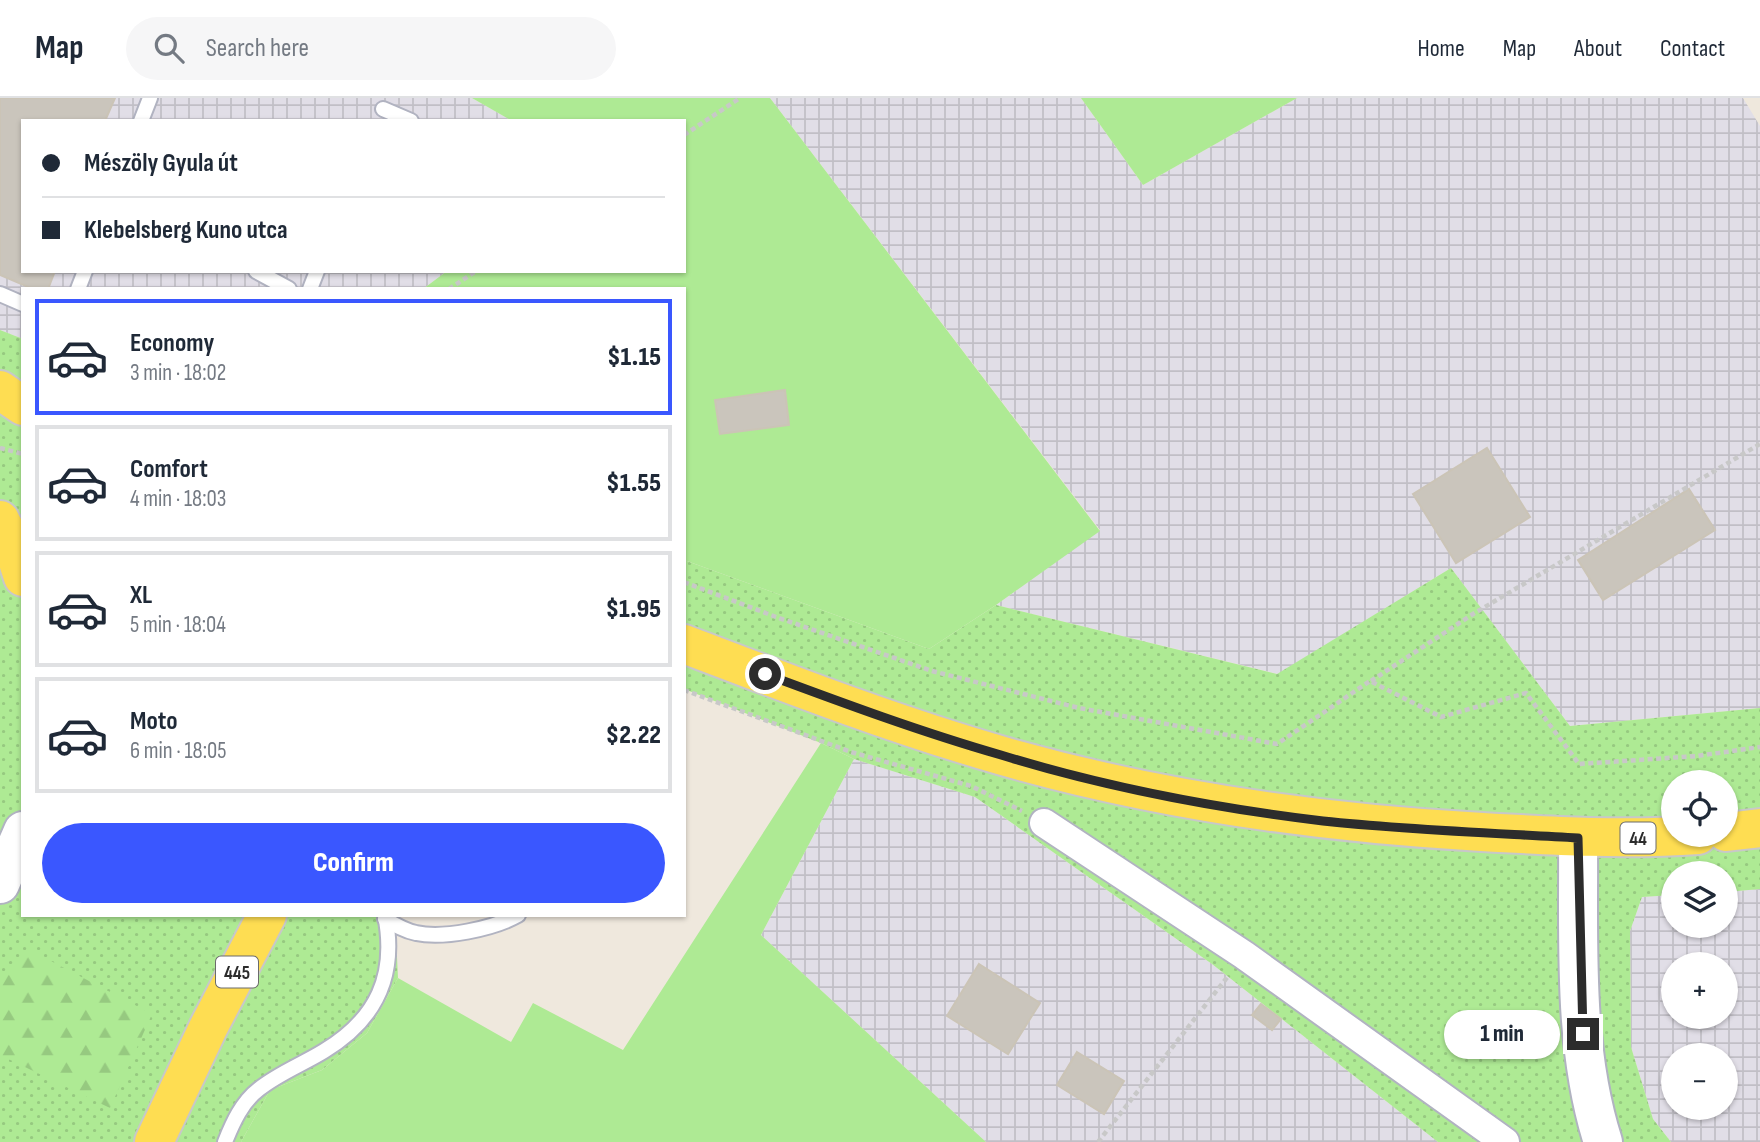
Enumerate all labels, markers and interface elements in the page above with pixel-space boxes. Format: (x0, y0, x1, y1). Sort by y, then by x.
search box (126, 17, 616, 80)
text: Map (35, 28, 84, 68)
icon: search (150, 29, 188, 67)
text: Search here (206, 33, 309, 64)
text: Home (1417, 34, 1465, 63)
text: Map (1503, 34, 1536, 63)
text: About (1574, 34, 1622, 63)
text: Contact (1660, 34, 1725, 63)
text: Mészöly Gyula út (84, 148, 238, 179)
text: Klebelsberg Kuno utca (84, 215, 288, 246)
icon: car (46, 326, 109, 389)
text: Economy (130, 328, 214, 359)
text: $1.15 (607, 342, 661, 373)
text: 3 min · 18:02 (130, 359, 226, 387)
icon: car (46, 452, 109, 515)
text: Comfort (130, 454, 208, 485)
text: $1.55 (606, 468, 661, 499)
text: 4 min · 18:03 (130, 485, 226, 513)
icon: car (46, 578, 109, 641)
text: XL (130, 580, 152, 611)
text: $1.95 (606, 594, 661, 625)
text: 5 min · 18:04 (130, 611, 226, 639)
route start (749, 658, 781, 690)
icon: car (46, 704, 109, 767)
text: Moto (130, 706, 178, 737)
text: $2.22 (606, 720, 661, 751)
text: 6 min · 18:05 (130, 737, 226, 765)
map controls (1661, 770, 1738, 1120)
button: locate (1661, 770, 1738, 847)
road number: 44 (1620, 822, 1656, 853)
button: Confirm (42, 823, 665, 903)
button: layers (1661, 861, 1738, 938)
button: + (1661, 952, 1738, 1029)
road number: 445 (216, 957, 258, 988)
callout: 1 min (1443, 1010, 1558, 1058)
route end (1567, 1018, 1599, 1050)
text: 1 min (1480, 1020, 1524, 1048)
button: − (1661, 1043, 1738, 1120)

